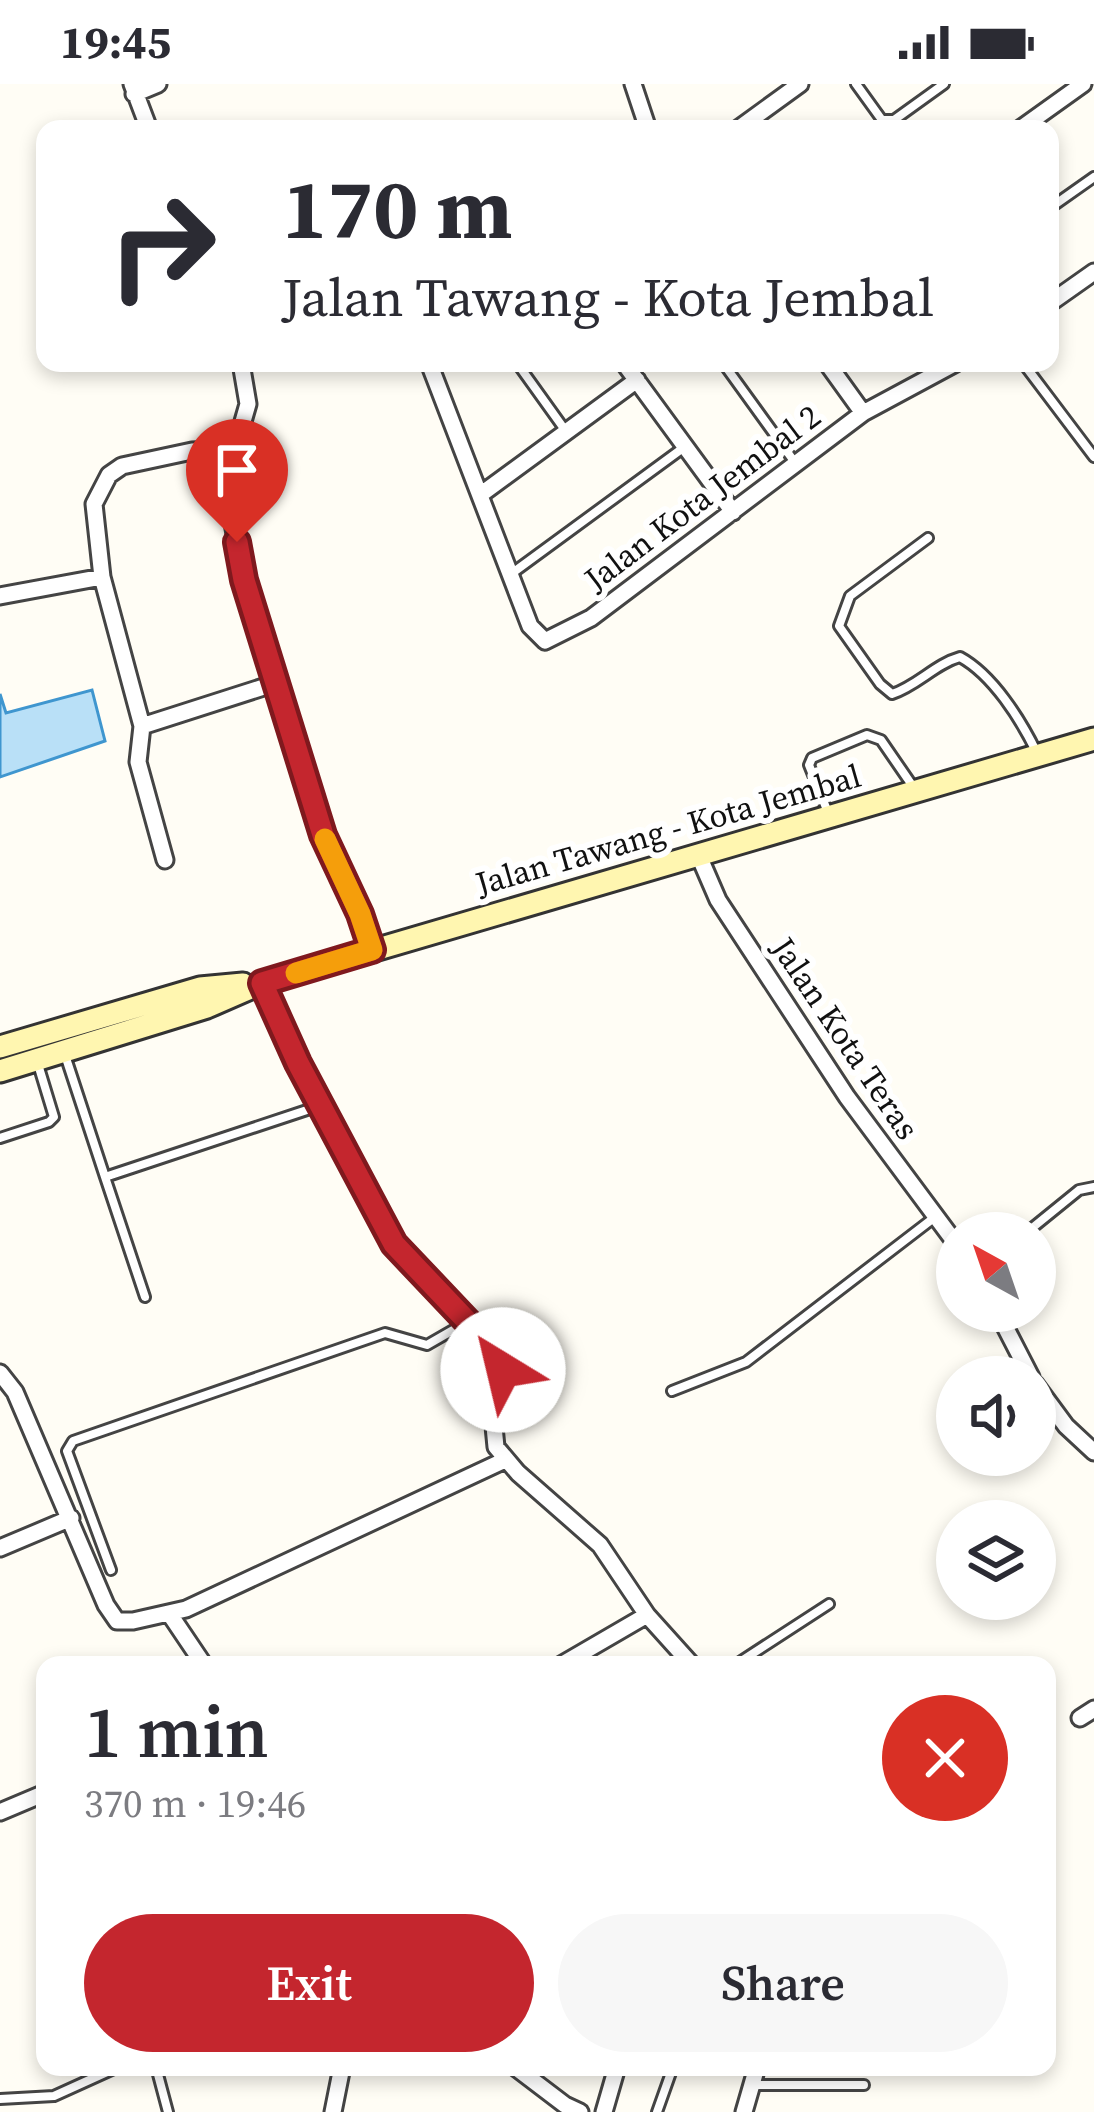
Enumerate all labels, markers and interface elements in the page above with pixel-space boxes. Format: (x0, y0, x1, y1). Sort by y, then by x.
text: 19:45 (60, 11, 171, 73)
text: 170 m (282, 151, 513, 266)
icon: right (84, 168, 240, 324)
text: Jalan Tawang - Kota Jembal (282, 260, 934, 334)
street label: Jalan Kota Jembal 2 (574, 394, 829, 602)
pin (186, 419, 288, 542)
icon: arrive (204, 437, 270, 503)
street label: Jalan Tawang - Kota Jembal (469, 753, 866, 906)
street label: Jalan Kota Teras (761, 927, 930, 1148)
north arrow (936, 1212, 1056, 1332)
map controls (936, 1212, 1056, 1620)
position arrow (440, 1307, 566, 1433)
button: sound (936, 1356, 1056, 1476)
button: layers (936, 1500, 1056, 1620)
text: 1 min (84, 1682, 269, 1781)
button: close (882, 1695, 1008, 1821)
text: 370 m · 19:46 (84, 1777, 306, 1830)
button: Exit (84, 1914, 534, 2052)
button: Share (558, 1914, 1008, 2052)

